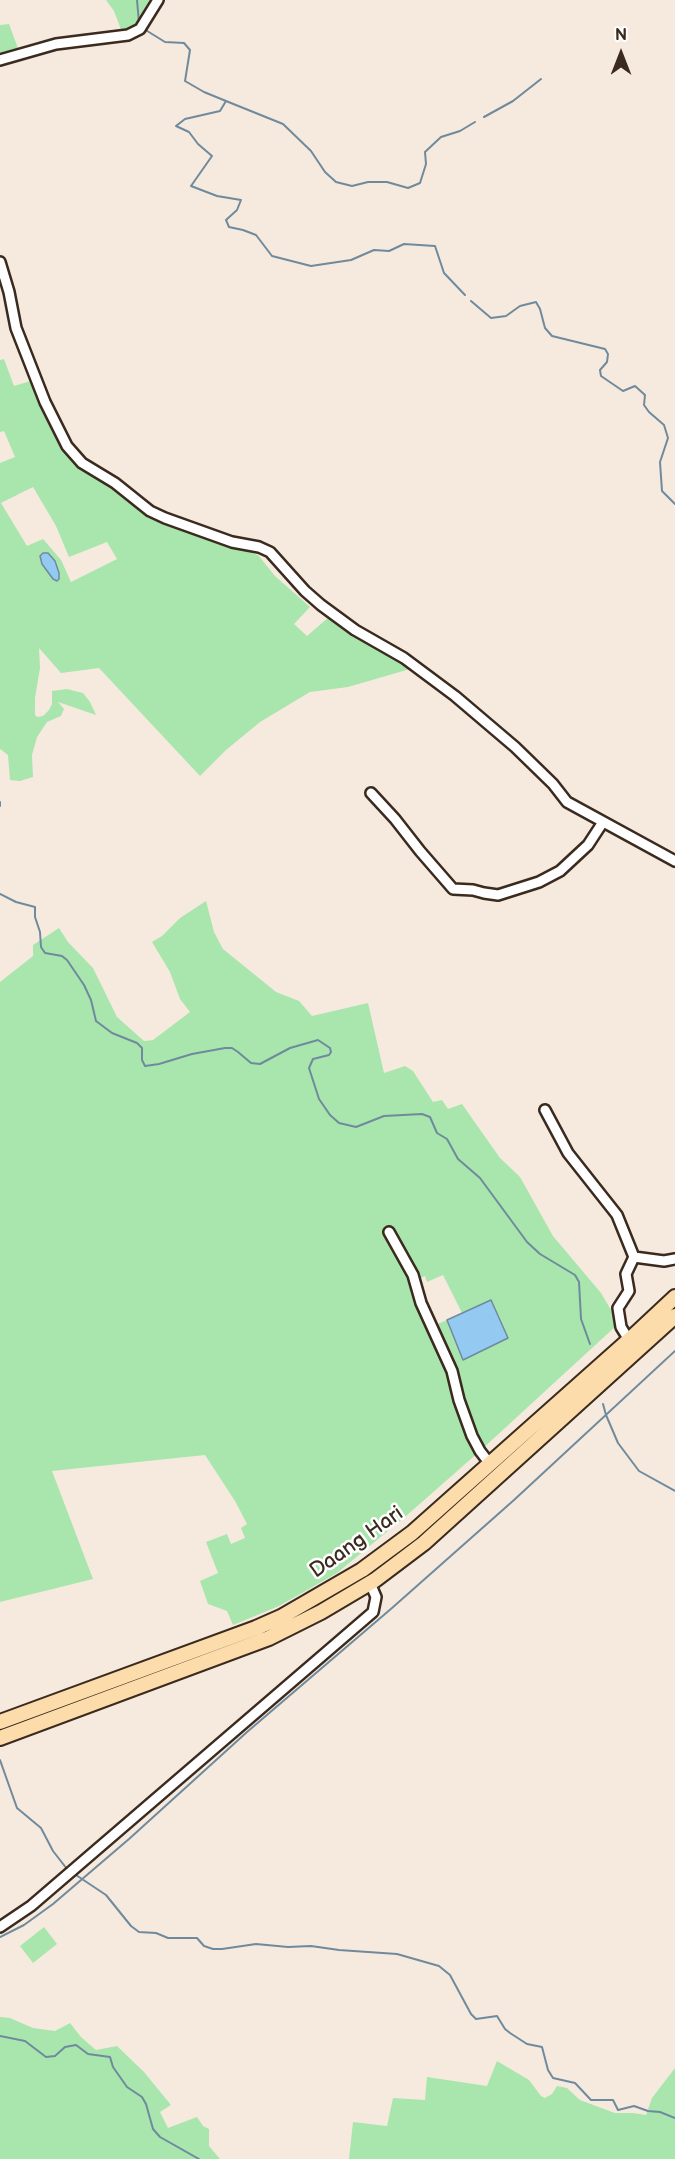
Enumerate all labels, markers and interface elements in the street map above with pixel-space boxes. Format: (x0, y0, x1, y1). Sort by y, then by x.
north arrow (591, 24, 651, 84)
text: N (615, 26, 627, 45)
street label: Daang Hari (305, 1502, 409, 1584)

